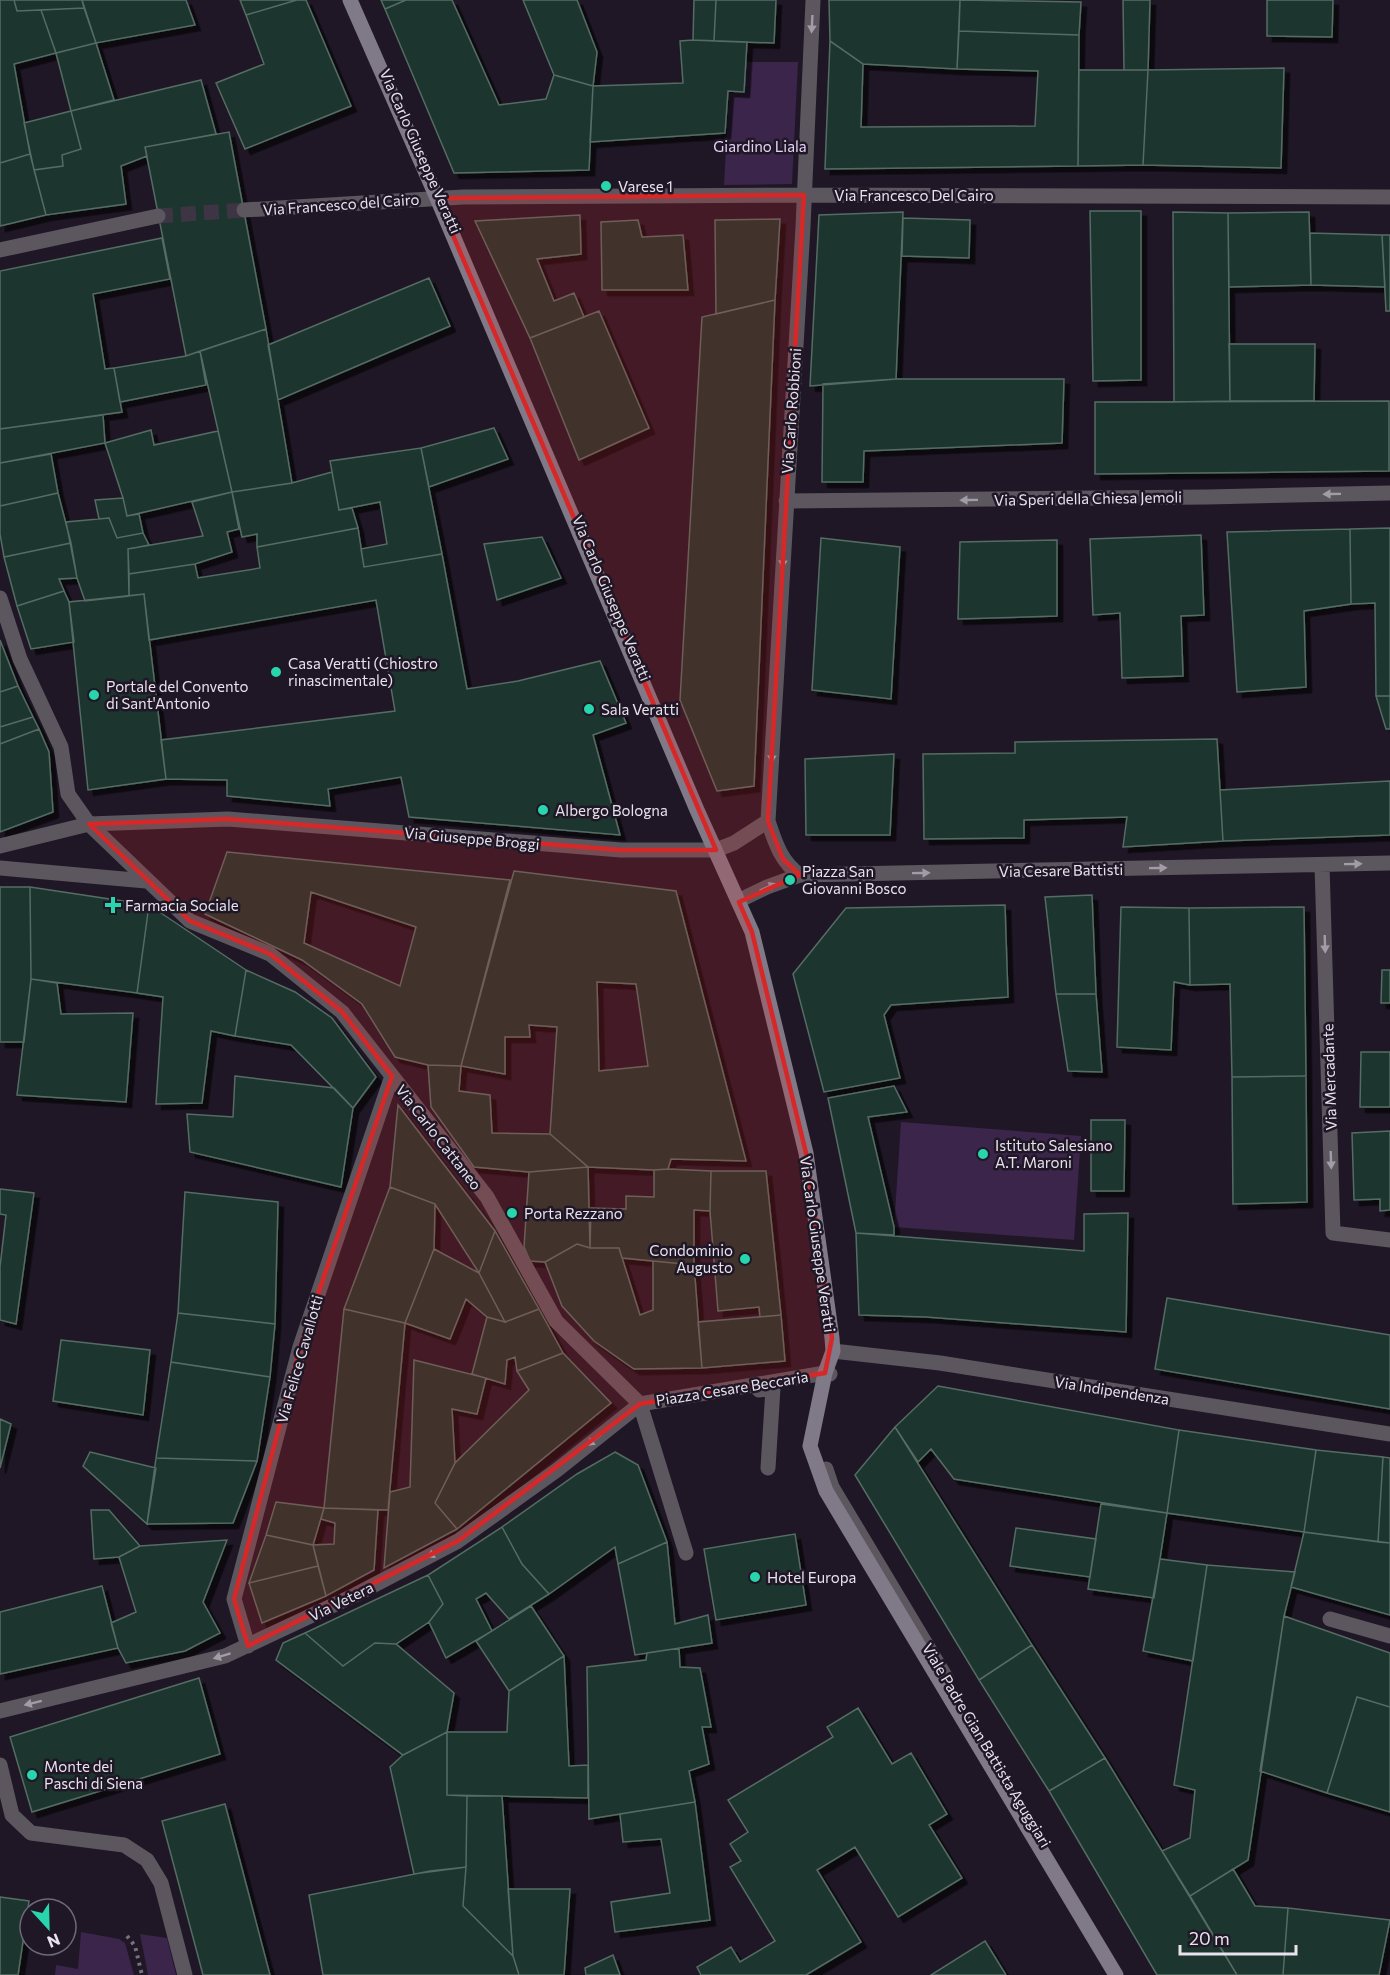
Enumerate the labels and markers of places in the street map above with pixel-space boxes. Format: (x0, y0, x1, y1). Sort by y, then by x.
place label: Varese 1 (618, 177, 673, 195)
marker: Varese 1 (599, 179, 613, 193)
place label: Casa Veratti (Chiostro rinascimentale) (288, 654, 438, 689)
marker: Casa Veratti (Chiostro rinascimentale) (269, 665, 283, 679)
place label: Portale del Convento di Sant'Antonio (106, 677, 249, 712)
marker: Portale del Convento di Sant'Antonio (87, 688, 101, 702)
place label: Sala Veratti (601, 700, 679, 718)
marker: Sala Veratti (582, 702, 596, 716)
place label: Albergo Bologna (555, 801, 668, 819)
marker: Albergo Bologna (536, 803, 550, 817)
place label: Piazza San Giovanni Bosco (802, 862, 907, 897)
marker: Piazza San Giovanni Bosco (783, 873, 797, 887)
place label: Farmacia Sociale (125, 896, 239, 914)
marker: Farmacia Sociale (106, 898, 120, 912)
place label: Istituto Salesiano A.T. Maroni (995, 1136, 1113, 1171)
marker: Istituto Salesiano A.T. Maroni (976, 1147, 990, 1161)
place label: Porta Rezzano (524, 1204, 623, 1222)
marker: Porta Rezzano (505, 1206, 519, 1220)
place label: Condominio Augusto (649, 1241, 733, 1276)
marker: Condominio Augusto (738, 1252, 752, 1266)
place label: Hotel Europa (767, 1568, 856, 1586)
marker: Hotel Europa (748, 1570, 762, 1584)
place label: Monte dei Paschi di Siena (44, 1757, 143, 1792)
marker: Monte dei Paschi di Siena (25, 1768, 39, 1782)

